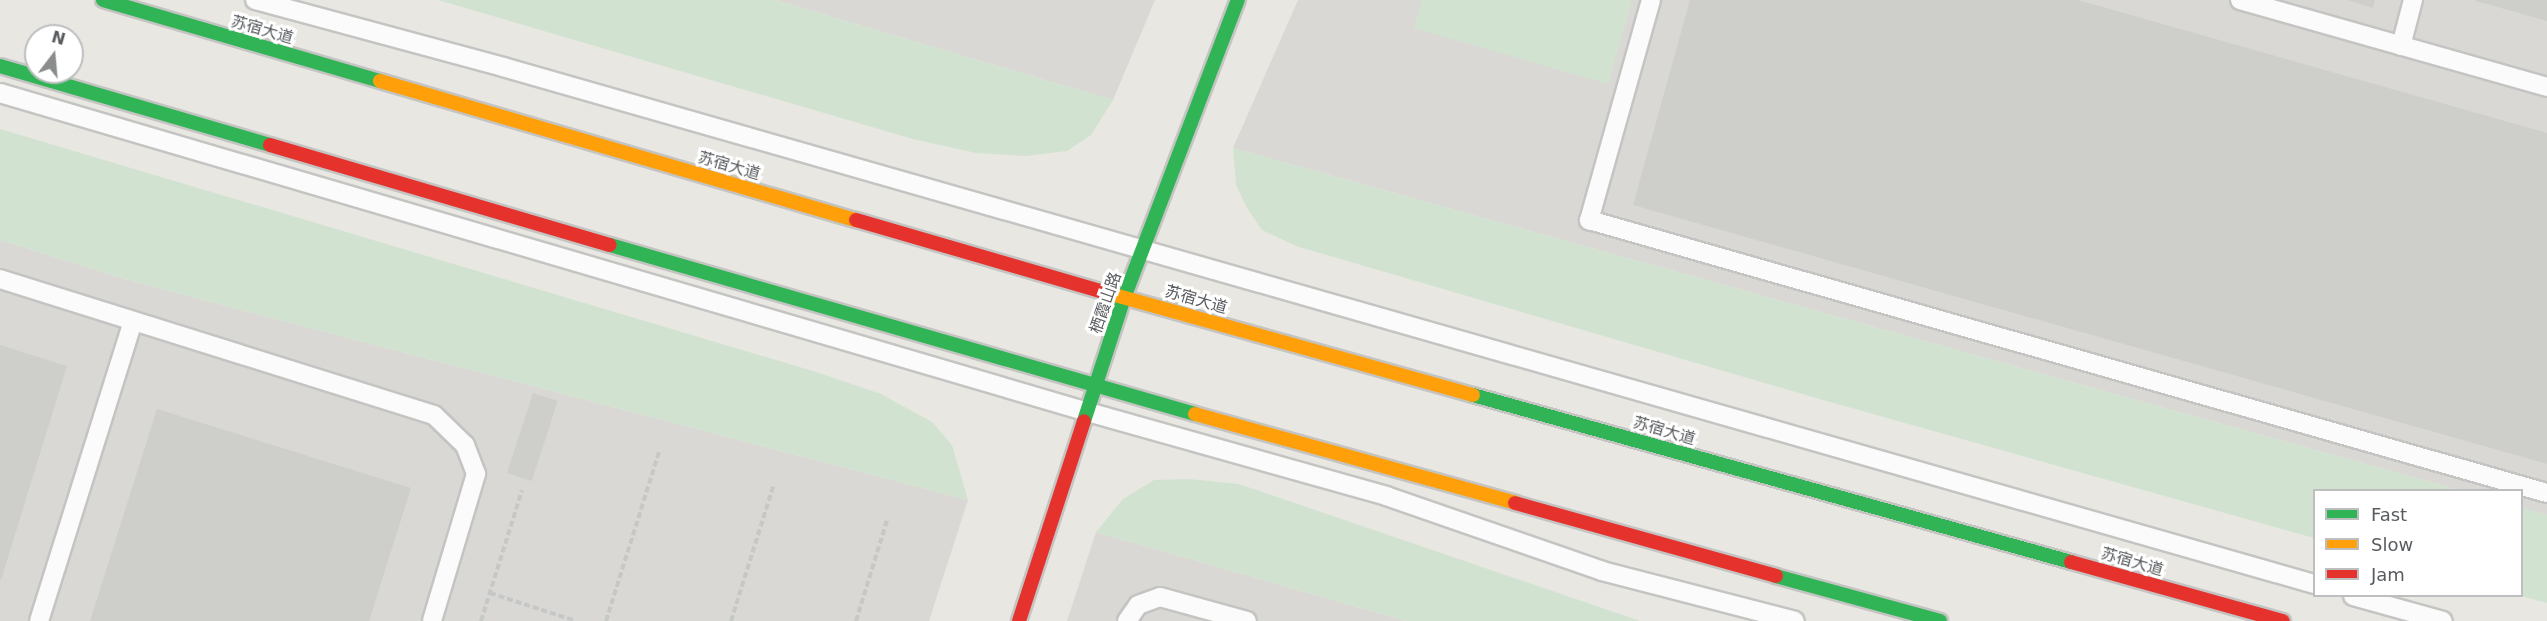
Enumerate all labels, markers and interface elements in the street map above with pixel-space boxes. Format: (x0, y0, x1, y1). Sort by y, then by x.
street label: 苏宿大道 (229, 12, 295, 48)
north arrow (24, 24, 84, 84)
text: N (49, 27, 68, 49)
street label: 苏宿大道 (696, 148, 762, 184)
street label: 栖霞山路 (1087, 270, 1125, 336)
street label: 苏宿大道 (1163, 282, 1229, 318)
street label: 苏宿大道 (1631, 413, 1697, 449)
legend (2313, 489, 2523, 597)
text: Fast (2371, 504, 2407, 525)
text: Slow (2371, 534, 2413, 555)
street label: 苏宿大道 (2099, 544, 2165, 580)
text: Jam (2371, 564, 2405, 585)

